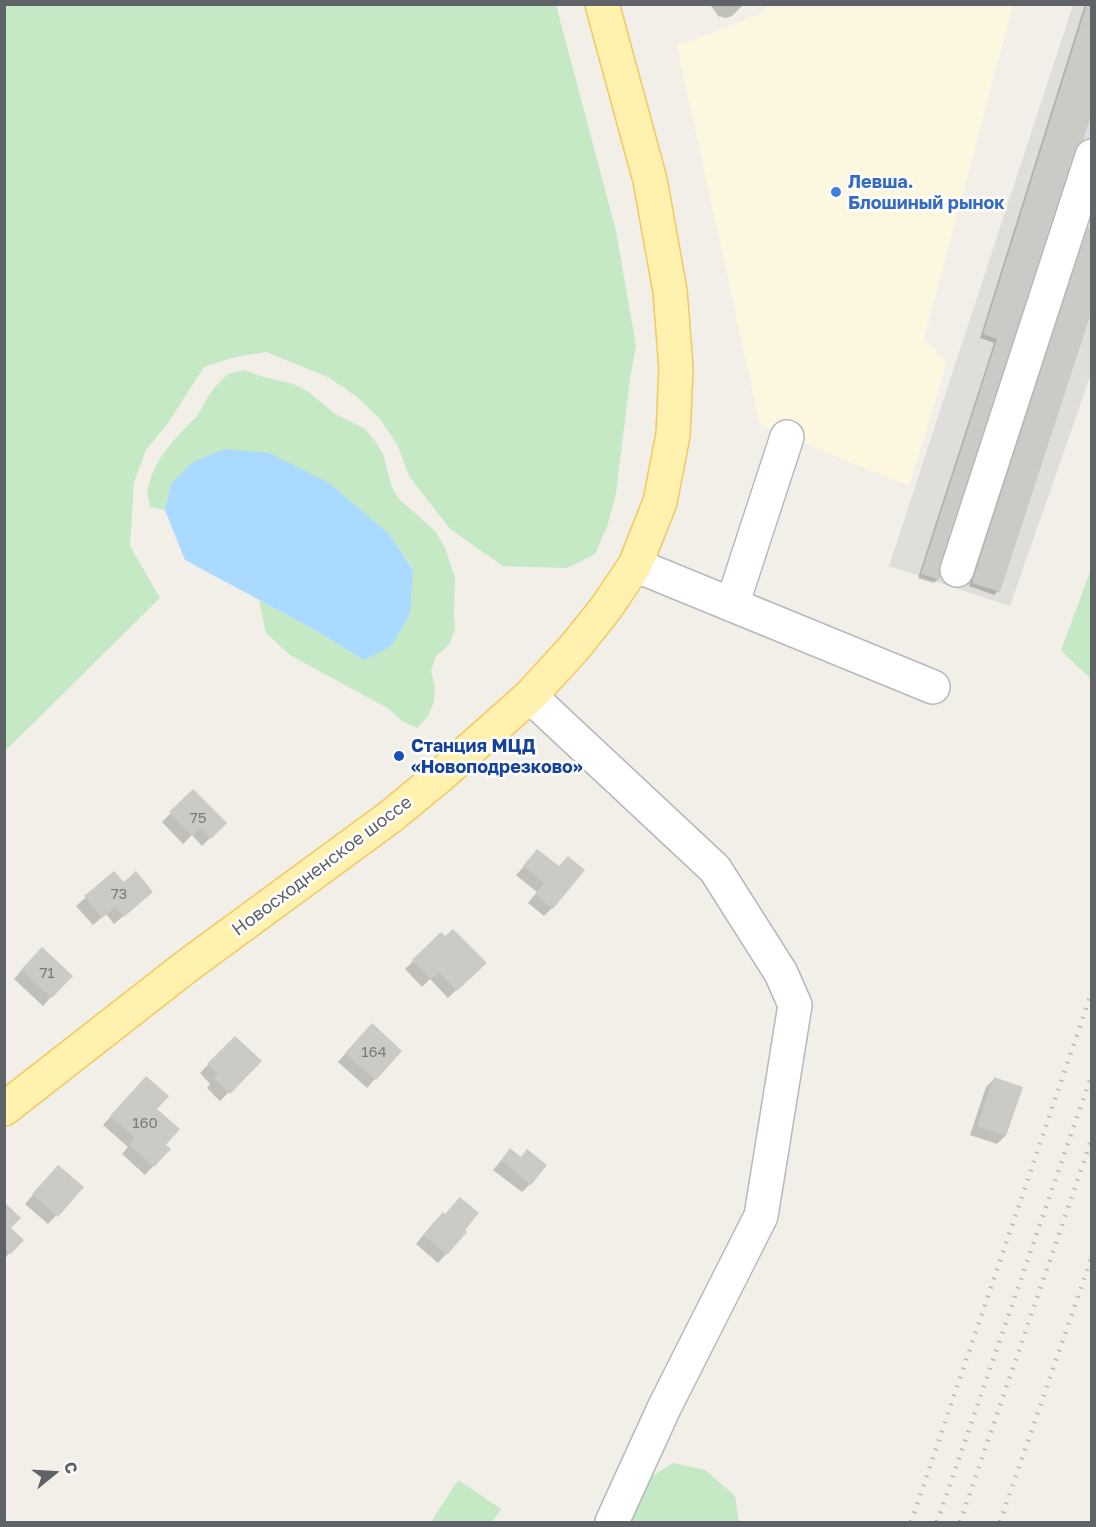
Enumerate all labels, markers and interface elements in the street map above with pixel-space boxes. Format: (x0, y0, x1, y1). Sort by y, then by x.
place label: Левша. Блошиный рынок (848, 171, 1005, 213)
marker: Левша. Блошиный рынок (829, 185, 843, 199)
place label: Станция МЦД «Новоподрезково» (411, 735, 583, 777)
marker: Станция МЦД «Новоподрезково» (392, 749, 406, 763)
street label: Новосходненское шоссе (228, 791, 416, 941)
house number: 75 (190, 809, 206, 827)
house number: 73 (111, 885, 127, 903)
house number: 71 (39, 964, 55, 982)
house number: 164 (361, 1043, 387, 1061)
house number: 160 (132, 1114, 158, 1132)
north arrow (24, 1443, 84, 1503)
text: С (60, 1459, 82, 1476)

